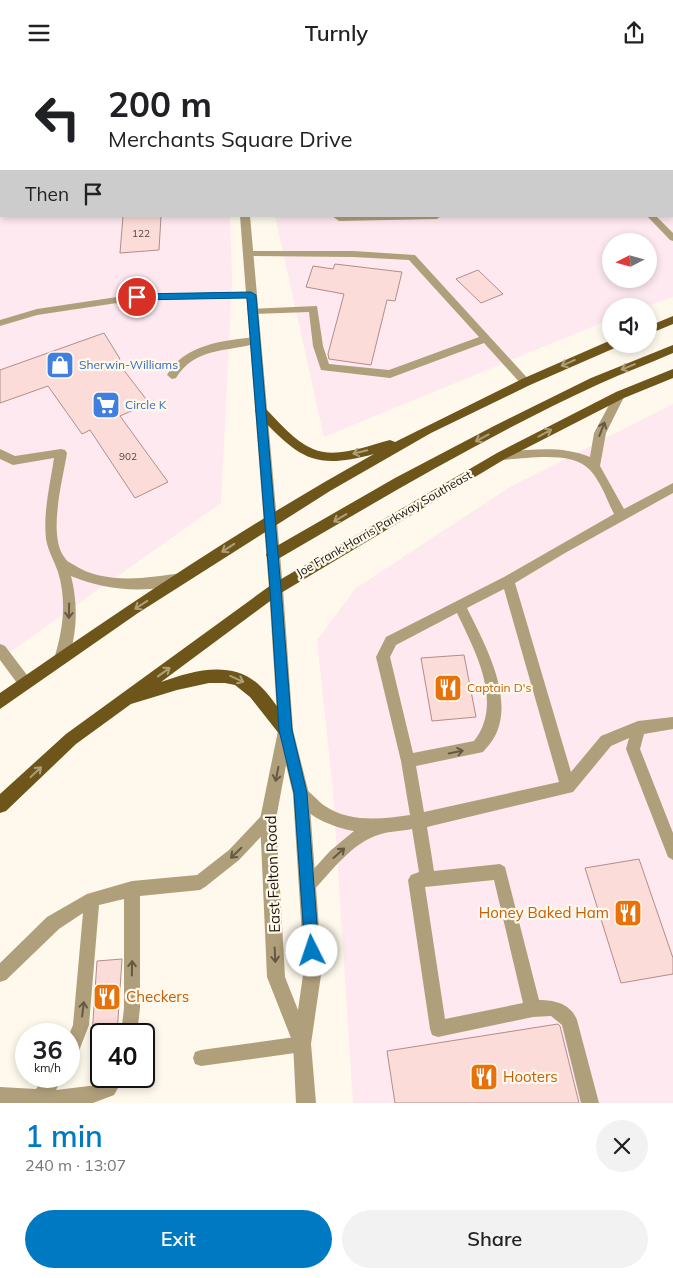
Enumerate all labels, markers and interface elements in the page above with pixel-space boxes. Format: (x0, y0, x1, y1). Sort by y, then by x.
icon: menu (25, 19, 53, 47)
text: Turnly (305, 19, 368, 47)
icon: share (620, 19, 648, 47)
text: 200 m (108, 82, 212, 126)
icon: left (25, 85, 90, 150)
text: Merchants Square Drive (108, 125, 352, 153)
icon: arrive (79, 180, 107, 208)
text: Then (25, 182, 69, 206)
house number: 122 (132, 227, 150, 240)
north arrow (602, 233, 658, 287)
map controls (602, 233, 657, 353)
pin (116, 276, 158, 318)
icon: arrive (123, 283, 151, 311)
button: sound (602, 298, 657, 353)
shop icon: Sherwin-Williams (45, 350, 75, 380)
place label: Sherwin-Williams (79, 357, 178, 372)
one-way arrow (561, 359, 576, 369)
one-way arrow (621, 363, 636, 373)
supermarket icon: Circle K (91, 390, 121, 420)
place label: Circle K (125, 397, 167, 412)
one-way arrow (598, 422, 607, 437)
one-way arrow (537, 428, 552, 437)
one-way arrow (474, 433, 489, 443)
one-way arrow (353, 448, 369, 458)
house number: 902 (119, 450, 137, 463)
street label: Joe Frank Harris Parkway Southeast (293, 467, 474, 580)
one-way arrow (333, 513, 347, 523)
one-way arrow (222, 543, 236, 553)
one-way arrow (134, 600, 148, 610)
one-way arrow (64, 602, 74, 618)
one-way arrow (157, 666, 170, 677)
restaurant icon: Captain D's (433, 673, 463, 703)
one-way arrow (229, 675, 244, 685)
place label: Captain D's (467, 680, 531, 695)
one-way arrow (448, 747, 464, 756)
one-way arrow (29, 766, 42, 777)
one-way arrow (271, 766, 281, 782)
street label: East Felton Road (261, 815, 284, 933)
one-way arrow (230, 847, 242, 859)
one-way arrow (333, 847, 346, 858)
restaurant icon: Honey Baked Ham (613, 898, 643, 928)
place label: Honey Baked Ham (479, 903, 609, 922)
position arrow (285, 924, 337, 976)
one-way arrow (271, 947, 280, 963)
one-way arrow (127, 960, 137, 976)
restaurant icon: Checkers (92, 982, 122, 1012)
place label: Checkers (126, 987, 189, 1006)
one-way arrow (78, 1001, 88, 1017)
speed limit sign: 40 (90, 1023, 155, 1088)
text: 36 (32, 1034, 63, 1065)
text: km/h (34, 1060, 61, 1075)
restaurant icon: Hooters (469, 1062, 499, 1092)
place label: Hooters (503, 1067, 558, 1086)
text: 1 min (25, 1117, 103, 1155)
button: close (596, 1120, 648, 1172)
text: 240 m · 13:07 (25, 1155, 126, 1175)
button: Exit (25, 1210, 332, 1268)
button: Share (342, 1210, 648, 1268)

